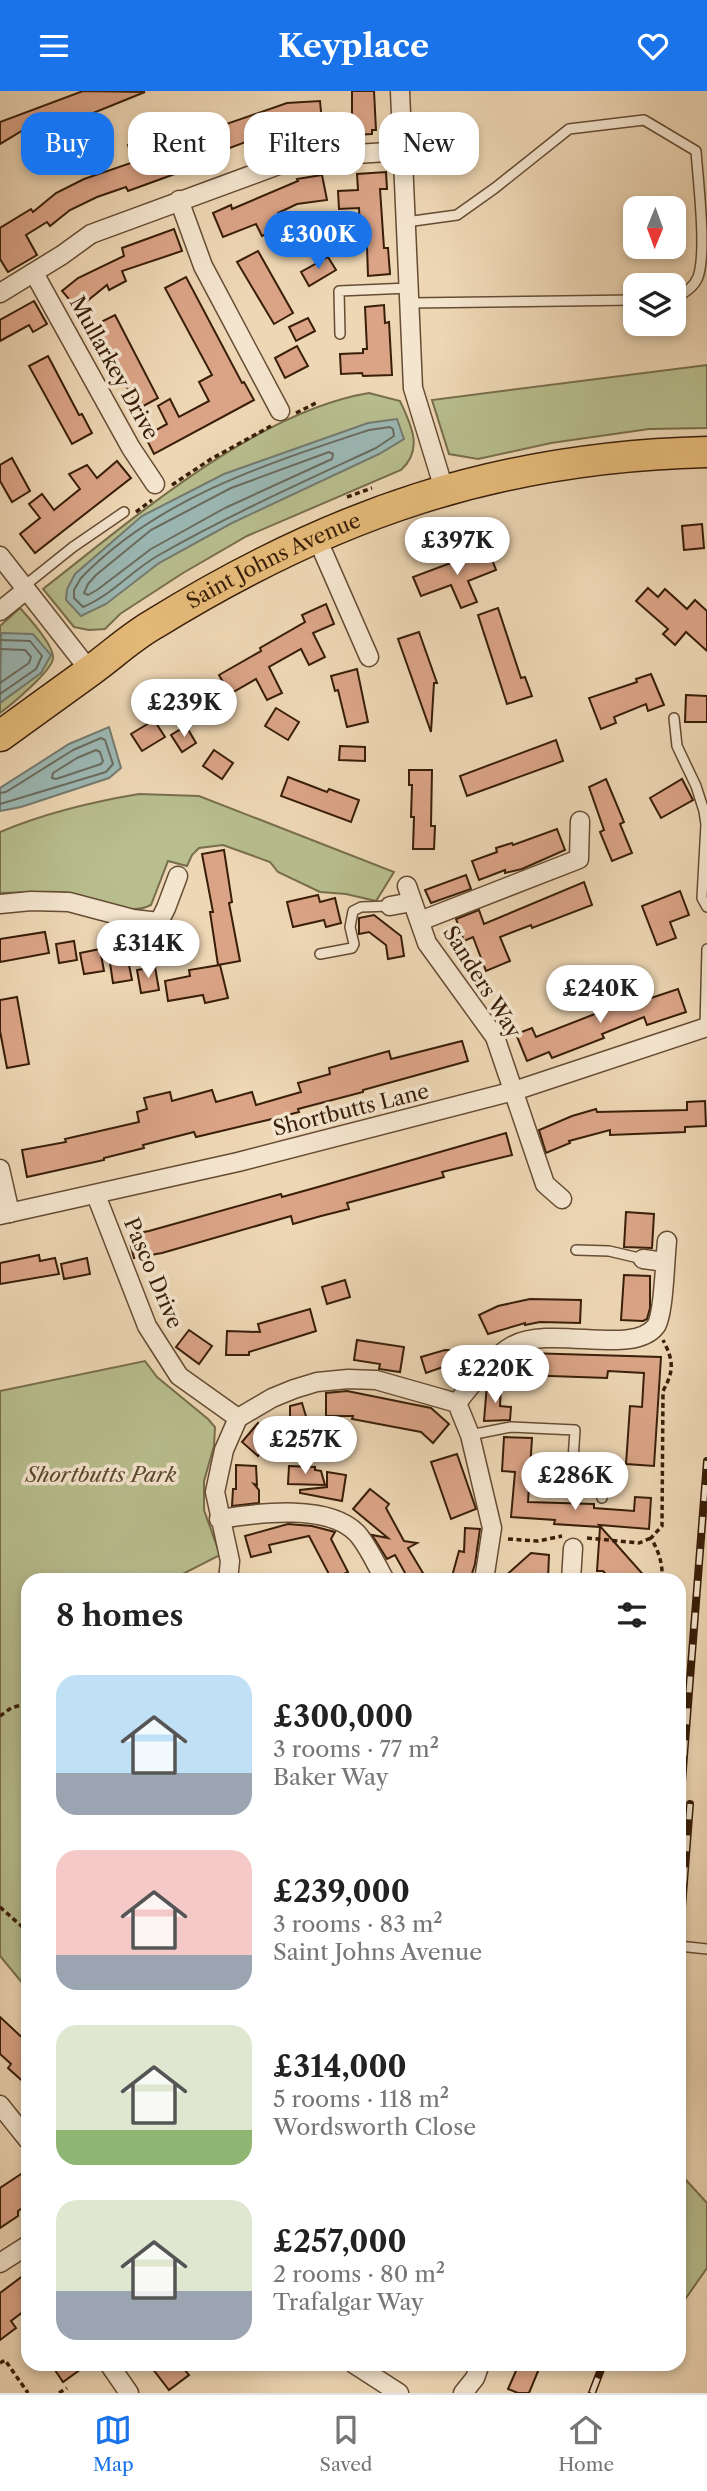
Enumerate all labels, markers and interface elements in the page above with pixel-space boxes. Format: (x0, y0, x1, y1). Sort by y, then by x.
text: Keyplace (278, 26, 429, 65)
icon: menu (35, 27, 73, 65)
icon: heart (634, 27, 672, 65)
chip: Buy (21, 112, 114, 175)
chip: Rent (128, 112, 230, 175)
chip: Filters (244, 112, 365, 175)
chip: New (379, 112, 479, 175)
north arrow (623, 196, 686, 259)
map controls (623, 196, 686, 336)
pin: £300K (269, 211, 367, 271)
text: £300K (280, 220, 356, 248)
button: layers (623, 273, 686, 336)
street label: Mullarkey Drive (65, 292, 164, 444)
street label: Saint Johns Avenue (182, 507, 364, 614)
pin: £397K (408, 517, 506, 577)
text: £397K (421, 526, 493, 554)
pin: £239K (135, 679, 233, 739)
text: £239K (147, 688, 221, 716)
pin: £314K (99, 921, 197, 980)
street label: Sanders Way (438, 921, 527, 1043)
text: £314K (113, 929, 183, 957)
pin: £240K (551, 965, 649, 1025)
text: £240K (562, 974, 638, 1002)
street label: Shortbutts Lane (270, 1078, 431, 1141)
street label: Pasco Drive (119, 1214, 188, 1332)
pin: £220K (446, 1345, 544, 1405)
text: £220K (457, 1354, 533, 1382)
pin: £257K (256, 1417, 354, 1476)
text: £257K (269, 1425, 341, 1453)
pin: £286K (526, 1453, 624, 1512)
text: £286K (537, 1461, 613, 1489)
park label: Shortbutts Park (24, 1462, 176, 1487)
icon: filters (613, 1596, 651, 1634)
text: 8 homes (56, 1597, 183, 1634)
text: £300,000 (273, 1698, 413, 1735)
icon: home (112, 1703, 196, 1787)
text: 3 rooms · 77 m² (273, 1735, 439, 1763)
text: Baker Way (273, 1763, 388, 1791)
text: £239,000 (273, 1873, 410, 1910)
icon: home (112, 1878, 196, 1962)
text: 3 rooms · 83 m² (273, 1910, 443, 1938)
text: Saint Johns Avenue (273, 1938, 482, 1966)
text: £314,000 (273, 2048, 407, 2085)
icon: home (112, 2053, 196, 2137)
text: 5 rooms · 118 m² (273, 2085, 449, 2113)
text: Wordsworth Close (273, 2113, 476, 2141)
text: £257,000 (273, 2223, 407, 2260)
icon: home (112, 2228, 196, 2312)
text: 2 rooms · 80 m² (273, 2260, 445, 2288)
text: Trafalgar Way (273, 2288, 424, 2316)
tab: Map (93, 2411, 134, 2476)
tab: Saved (320, 2411, 372, 2476)
tab: Home (558, 2411, 614, 2476)

